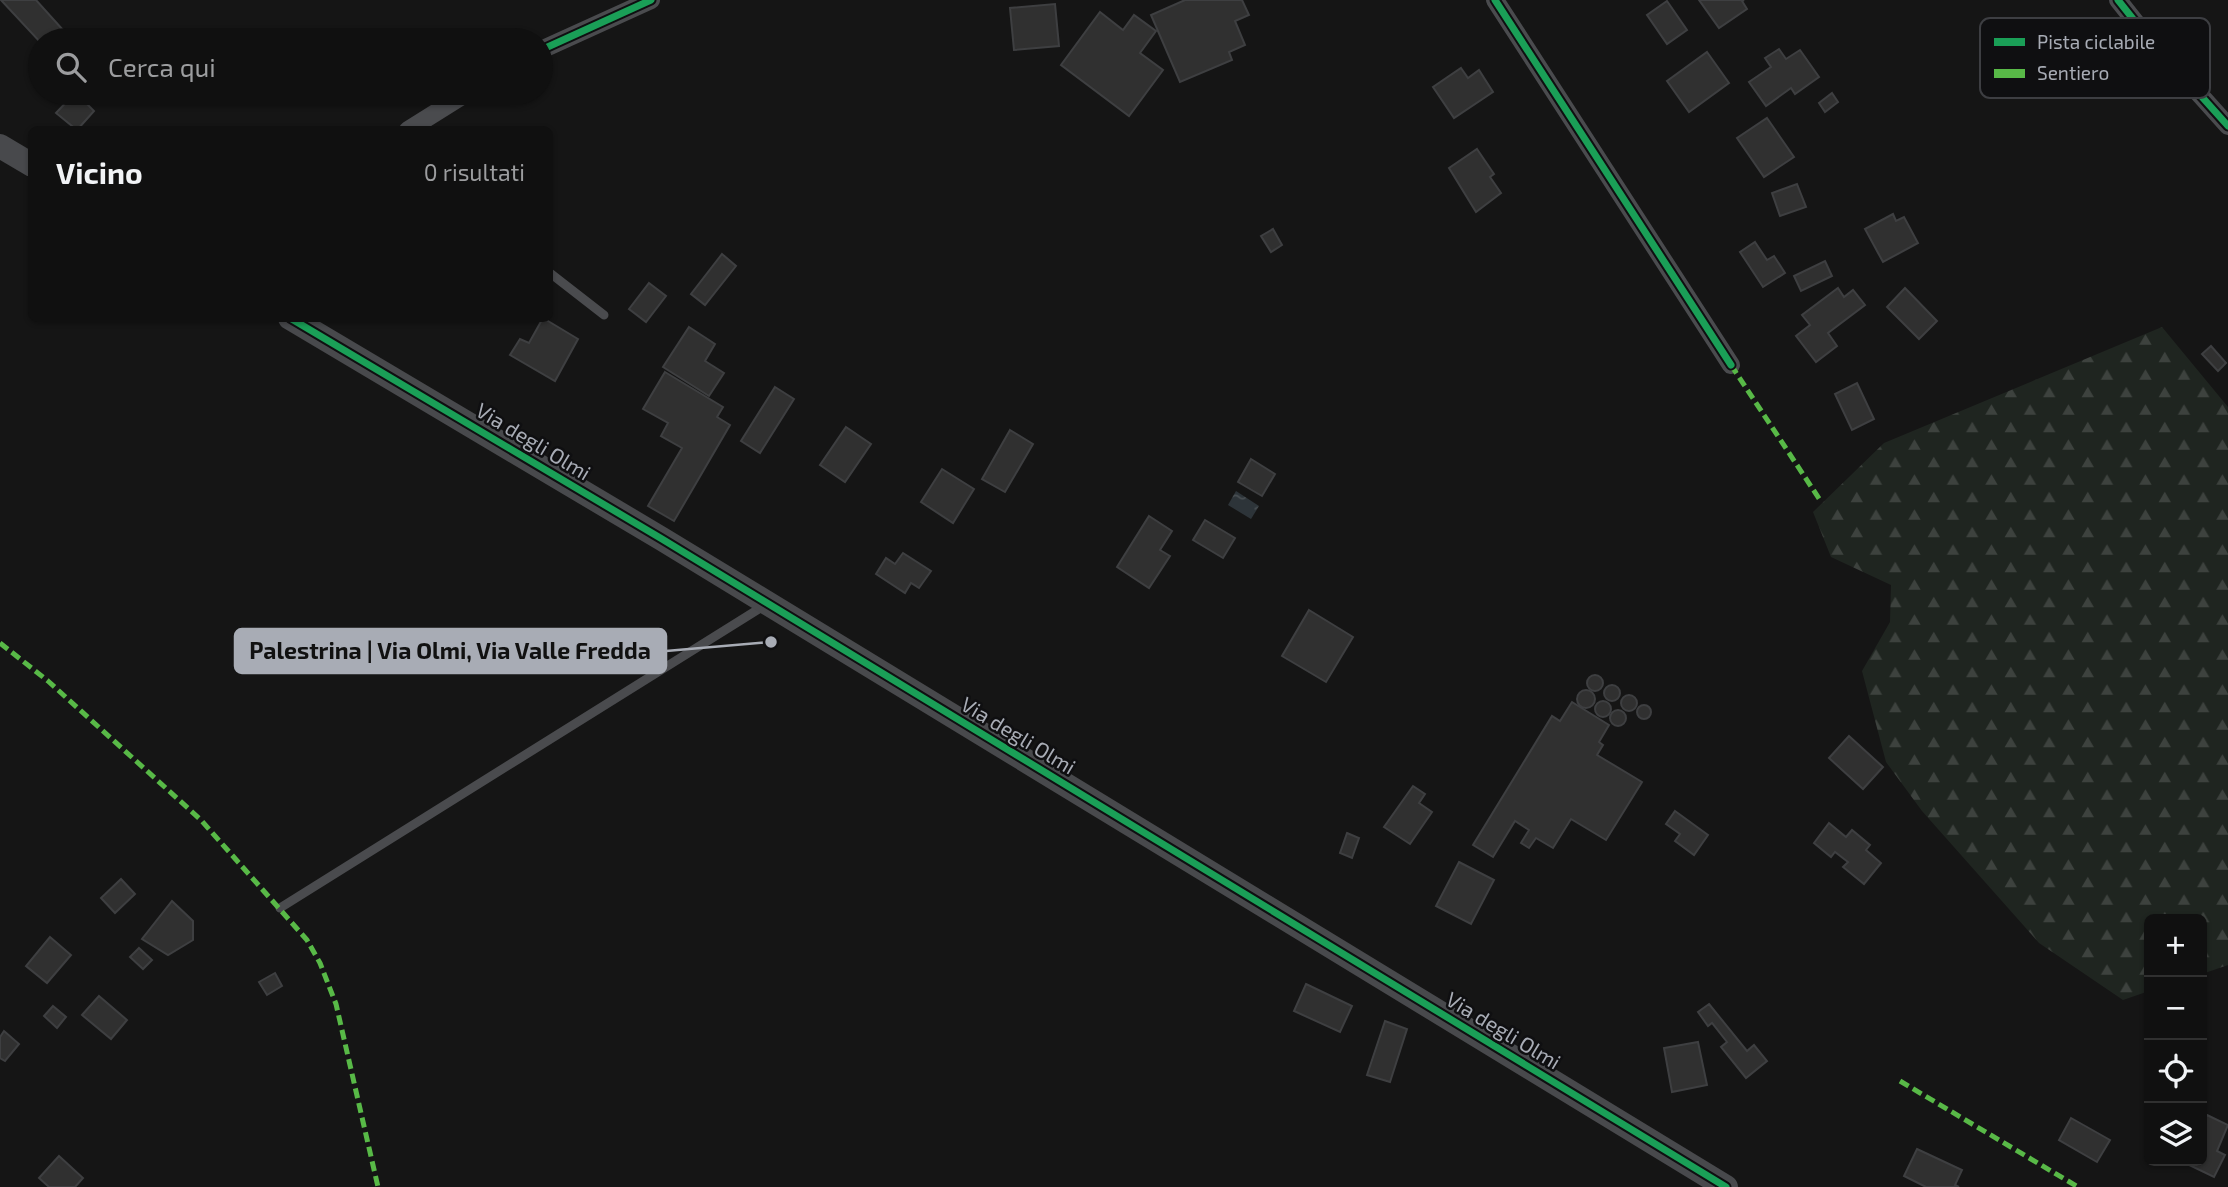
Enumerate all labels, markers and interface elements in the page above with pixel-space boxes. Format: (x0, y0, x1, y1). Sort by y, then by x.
legend (1980, 18, 2210, 98)
search box (28, 28, 553, 105)
text: Pista ciclabile (2037, 30, 2155, 53)
icon: search (52, 48, 90, 86)
text: Cerca qui (108, 51, 216, 82)
text: Sentiero (2037, 61, 2109, 84)
text: Vicino (56, 154, 143, 190)
text: 0 risultati (424, 158, 525, 186)
street label: Via degli Olmi (472, 397, 596, 485)
callout: Palestrina | Via Olmi, Via Valle Fredda (235, 629, 666, 673)
text: Palestrina | Via Olmi, Via Valle Fredda (249, 636, 651, 664)
street label: Via degli Olmi (957, 691, 1081, 779)
map controls (2144, 914, 2207, 1166)
button: + (2144, 914, 2207, 977)
button: − (2144, 977, 2207, 1040)
street label: Via degli Olmi (1442, 986, 1566, 1074)
button: locate (2144, 1040, 2207, 1103)
button: layers (2144, 1103, 2207, 1166)

